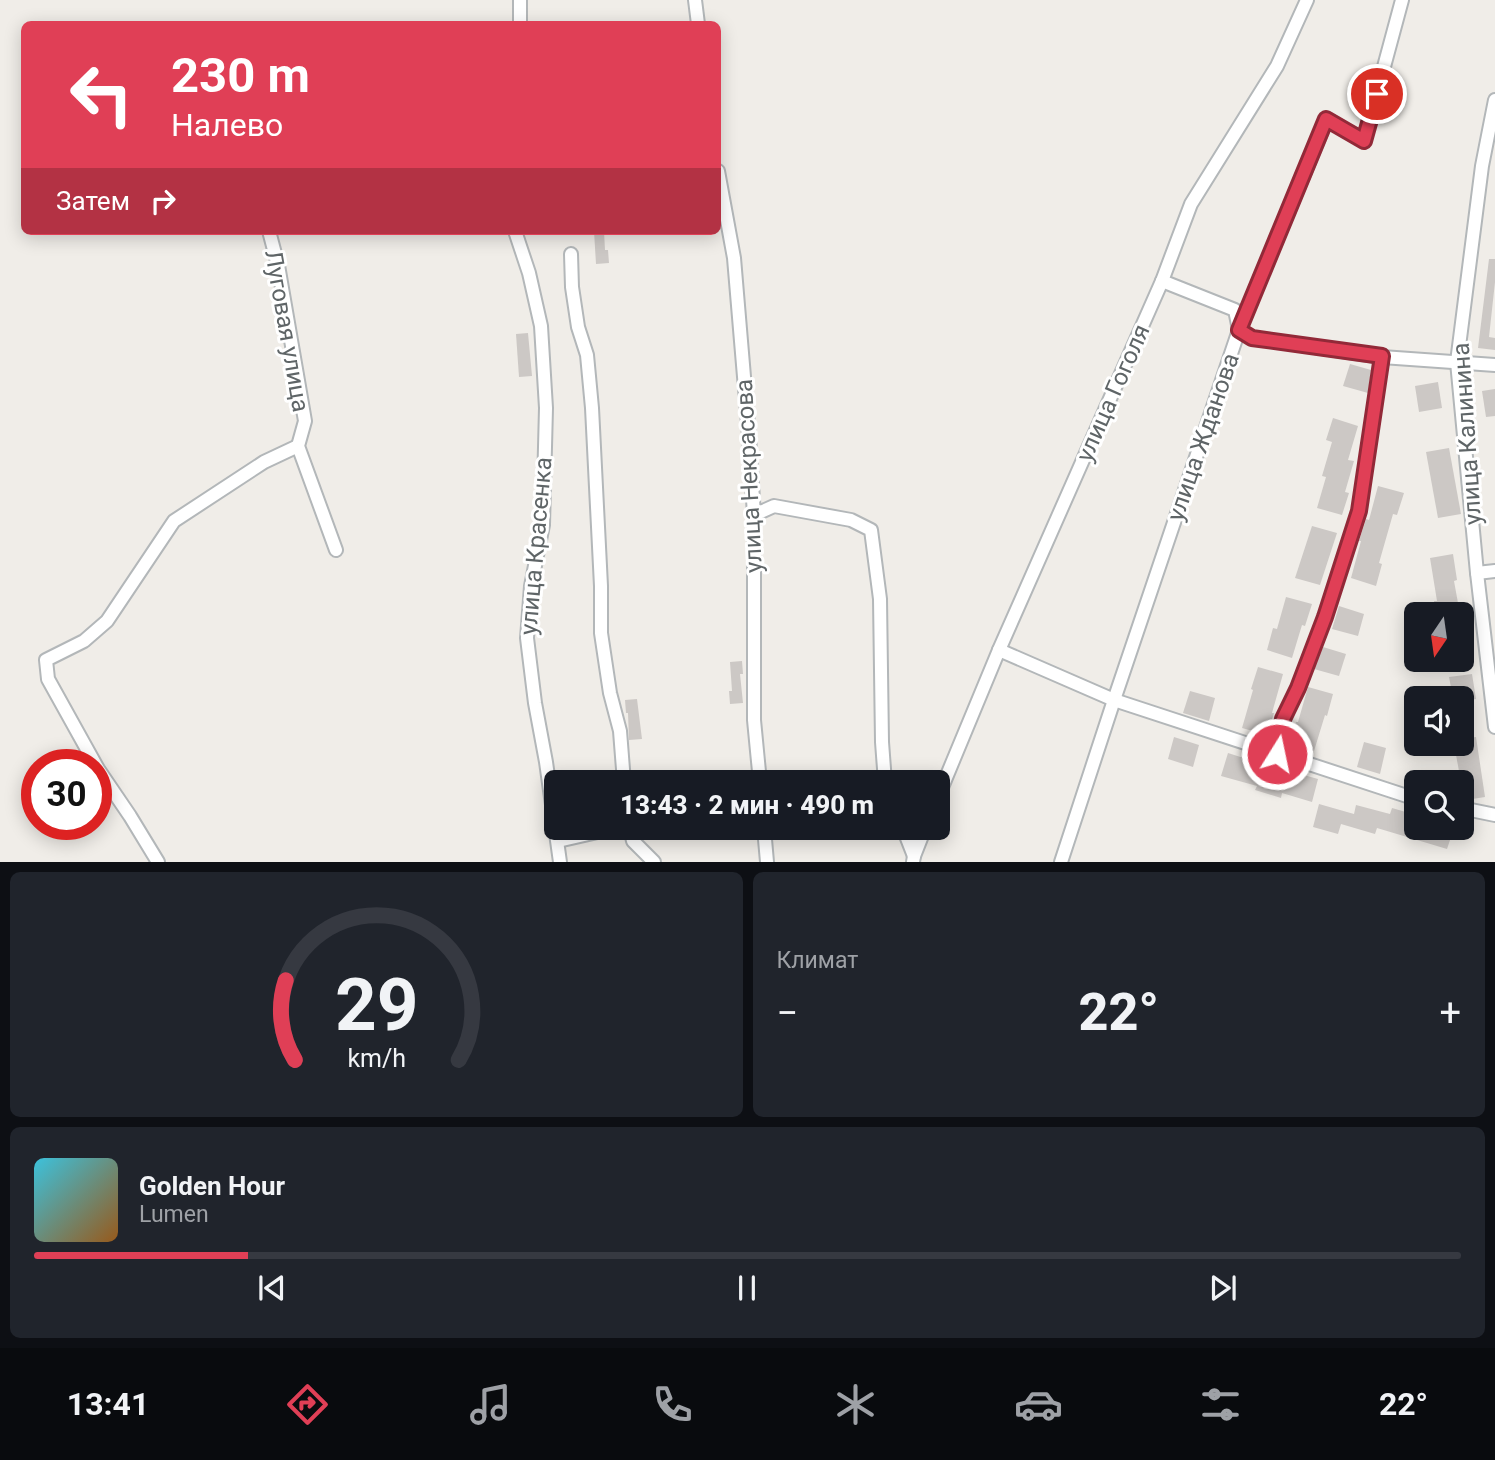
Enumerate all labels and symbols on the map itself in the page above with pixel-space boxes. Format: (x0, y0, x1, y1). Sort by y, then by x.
pin (1347, 64, 1407, 124)
street label: Луговая улица (259, 248, 315, 414)
street label: улица Гоголя (1070, 320, 1156, 466)
street label: улица Калинина (1447, 342, 1487, 526)
street label: улица Жданова (1161, 349, 1245, 525)
street label: улица Некрасова (730, 378, 768, 574)
street label: улица Красенка (514, 456, 558, 636)
north arrow (1404, 602, 1474, 672)
position arrow (1240, 717, 1314, 791)
speed limit sign: 30 (21, 749, 112, 840)

